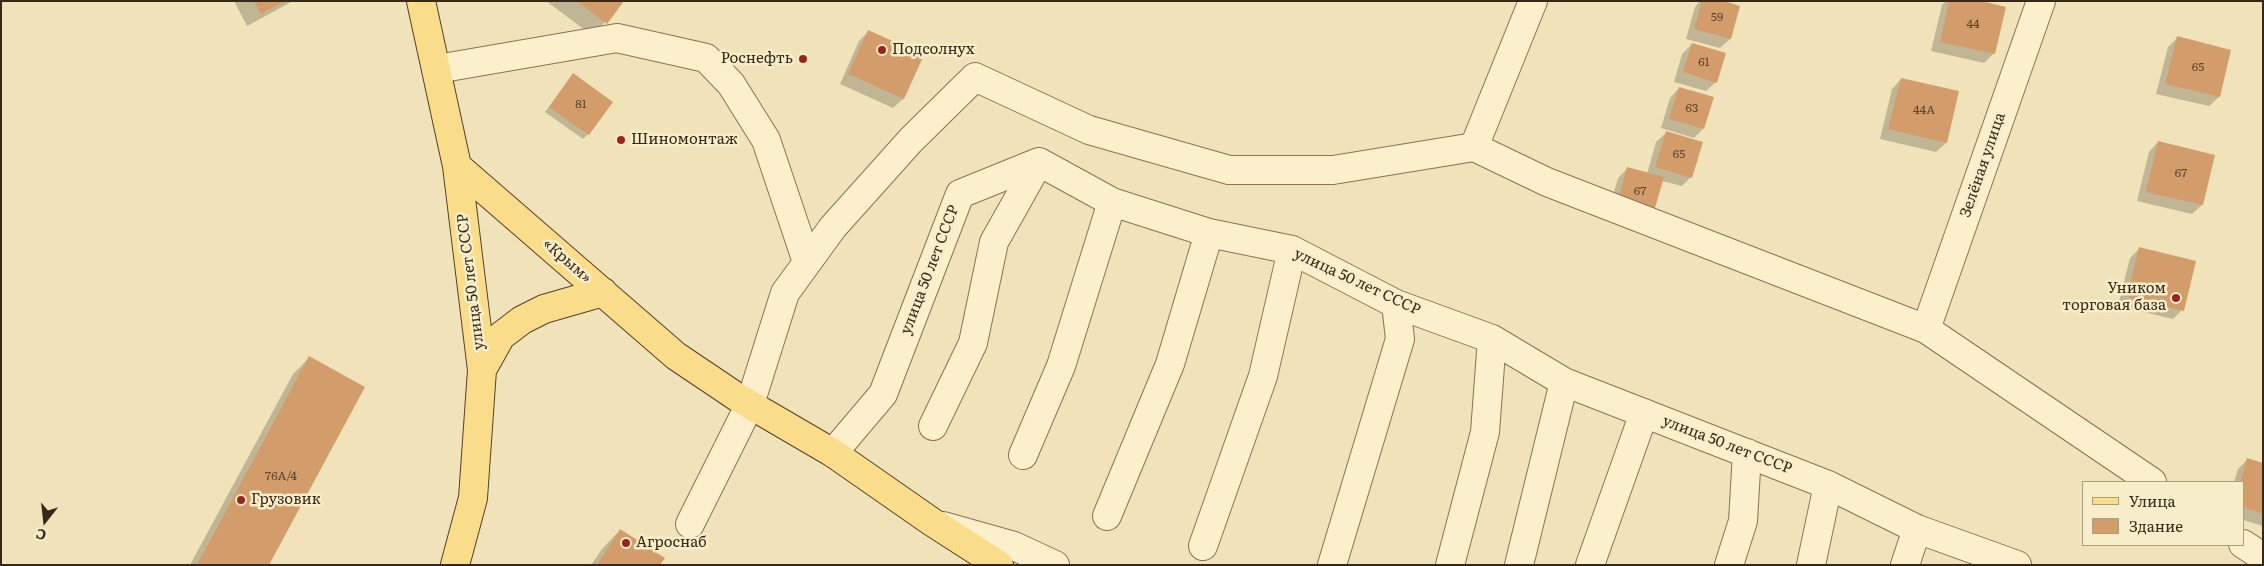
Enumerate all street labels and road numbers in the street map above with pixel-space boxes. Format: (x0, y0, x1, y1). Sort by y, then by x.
street label: Зелёная улица (1957, 110, 2009, 220)
street label: улица 50 лет СССР (897, 203, 963, 337)
street label: улица 50 лет СССР (454, 213, 488, 351)
street label: «Крым» (539, 235, 595, 287)
street label: улица 50 лет СССР (1291, 245, 1423, 319)
street label: улица 50 лет СССР (1660, 412, 1794, 478)

